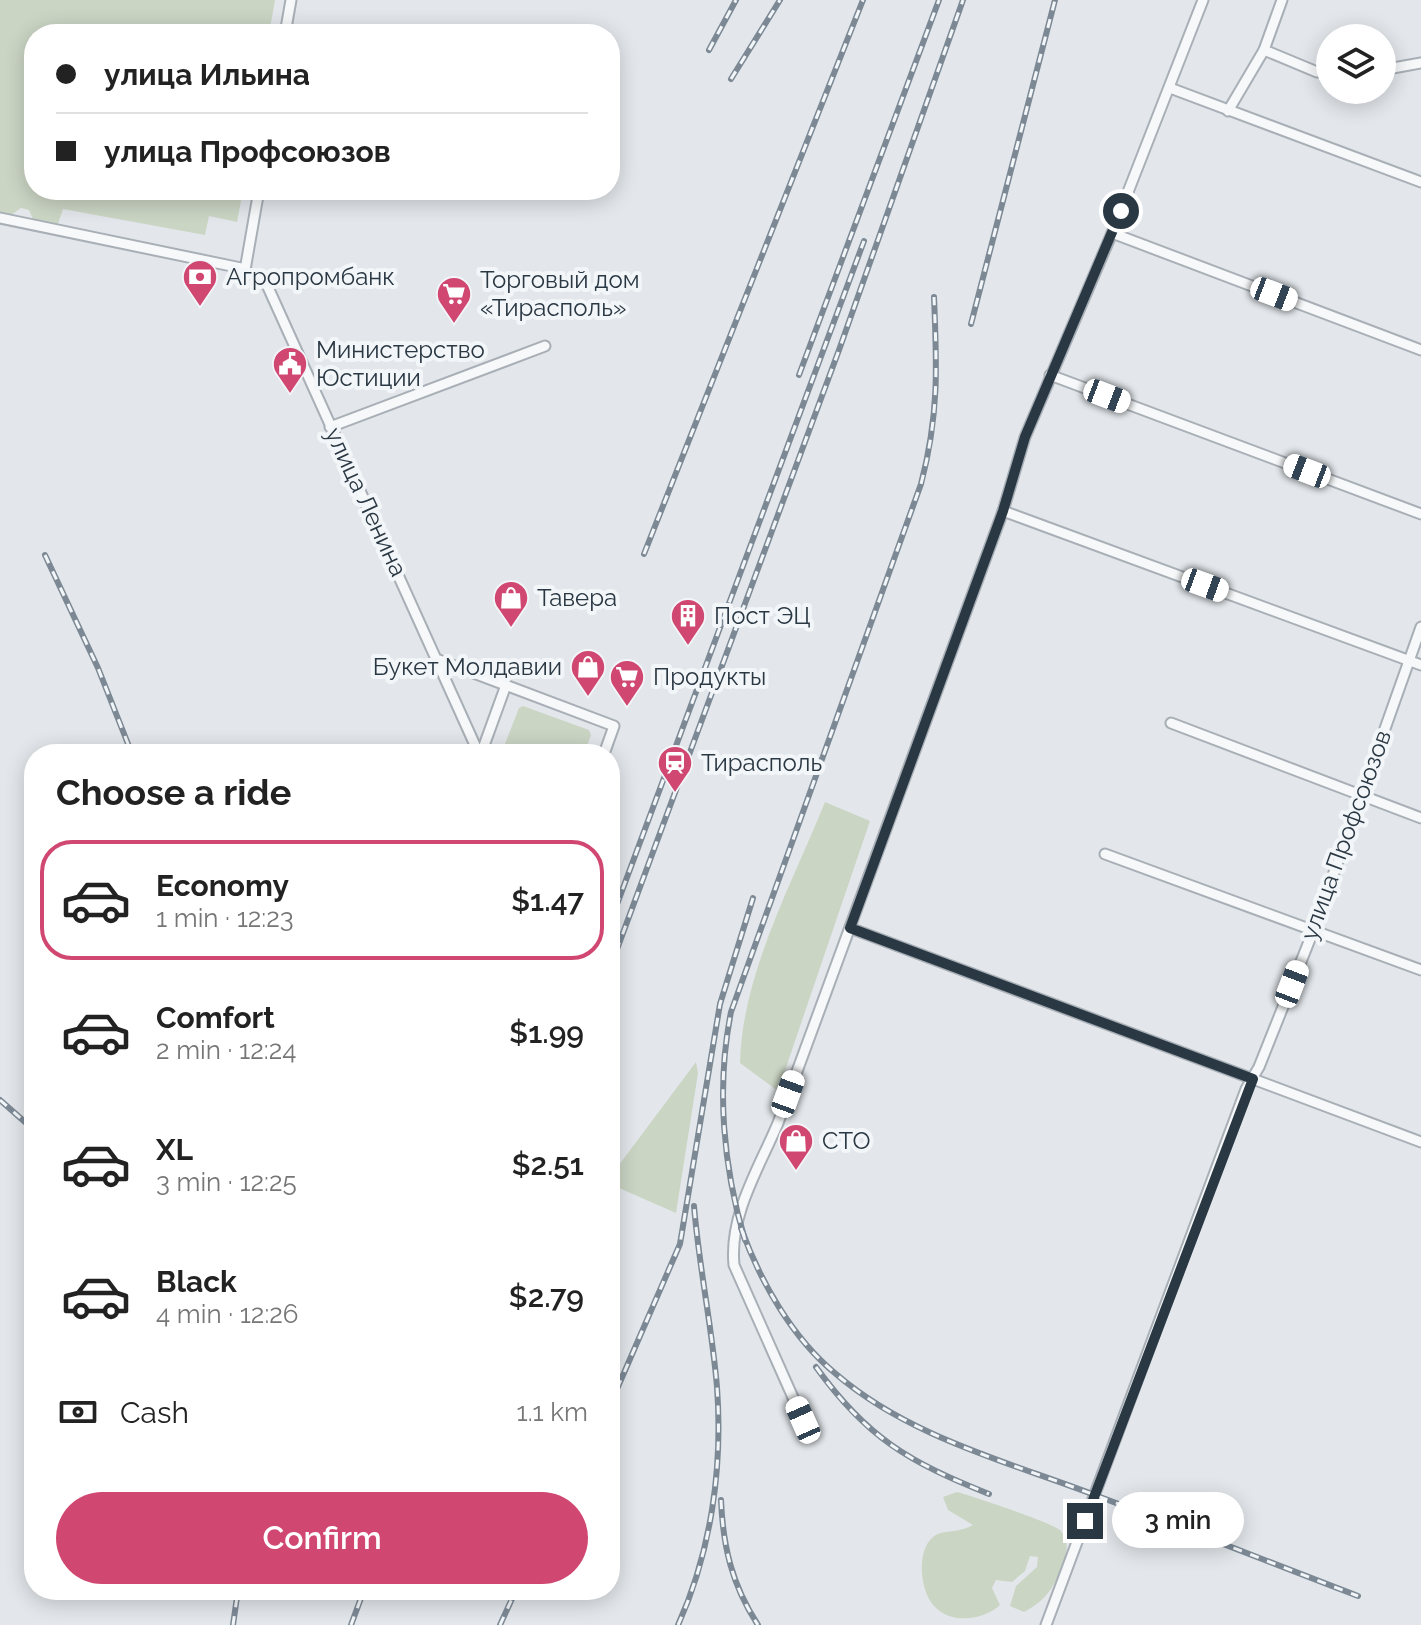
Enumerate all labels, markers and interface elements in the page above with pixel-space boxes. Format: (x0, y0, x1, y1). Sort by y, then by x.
map controls (1316, 24, 1396, 104)
button: layers (1316, 24, 1396, 104)
text: улица Ильина (104, 57, 310, 92)
text: улица Профсоюзов (104, 134, 391, 169)
route start (1103, 193, 1139, 229)
bank icon: Агропромбанк (181, 258, 219, 308)
place label: Агропромбанк (226, 262, 395, 291)
place label: Торговый дом «Тирасполь» (480, 265, 640, 322)
car (1247, 274, 1301, 314)
supermarket icon: Торговый дом «Тирасполь» (435, 275, 473, 325)
place label: Министерство Юстиции (316, 335, 485, 392)
public building icon: Министерство Юстиции (271, 345, 309, 395)
car (1080, 376, 1134, 416)
street label: улица Ленина (319, 423, 414, 581)
car (1280, 451, 1334, 491)
car (1178, 566, 1232, 604)
shop icon: Тавера (492, 579, 530, 629)
place label: Тавера (537, 583, 617, 612)
building icon: Пост ЭЦ (669, 597, 707, 647)
place label: Пост ЭЦ (714, 601, 811, 630)
shop icon: Букет Молдавии (569, 648, 607, 698)
place label: Букет Молдавии (373, 652, 562, 681)
supermarket icon: Продукты (608, 658, 646, 708)
place label: Продукты (653, 662, 766, 691)
street label: улица Профсоюзов (1294, 726, 1397, 944)
station icon: Тирасполь (656, 744, 694, 794)
place label: Тирасполь (701, 748, 822, 777)
text: Choose a ride (56, 771, 291, 813)
icon: car (60, 864, 132, 936)
text: Economy (156, 868, 289, 903)
text: $1.47 (511, 883, 584, 918)
text: 1 min · 12:23 (156, 903, 294, 933)
car (1272, 957, 1312, 1011)
icon: car (60, 996, 132, 1068)
text: Comfort (156, 1000, 275, 1035)
text: $1.99 (509, 1015, 584, 1050)
text: 2 min · 12:24 (156, 1035, 296, 1065)
car (769, 1067, 807, 1121)
shop icon: СТО (777, 1122, 815, 1172)
place label: СТО (822, 1126, 871, 1155)
icon: car (60, 1128, 132, 1200)
text: XL (156, 1132, 193, 1167)
text: $2.51 (512, 1147, 584, 1182)
text: 3 min · 12:25 (156, 1167, 297, 1197)
icon: car (60, 1260, 132, 1332)
text: Black (156, 1264, 237, 1299)
text: $2.79 (509, 1279, 584, 1314)
text: 4 min · 12:26 (156, 1299, 299, 1329)
icon: cash (56, 1390, 100, 1434)
car (782, 1393, 824, 1447)
text: Cash (120, 1395, 189, 1430)
text: 1.1 km (517, 1397, 588, 1427)
button: Confirm (56, 1492, 588, 1584)
callout: 3 min (1113, 1493, 1245, 1549)
route end (1067, 1503, 1103, 1539)
text: 3 min (1145, 1505, 1211, 1535)

